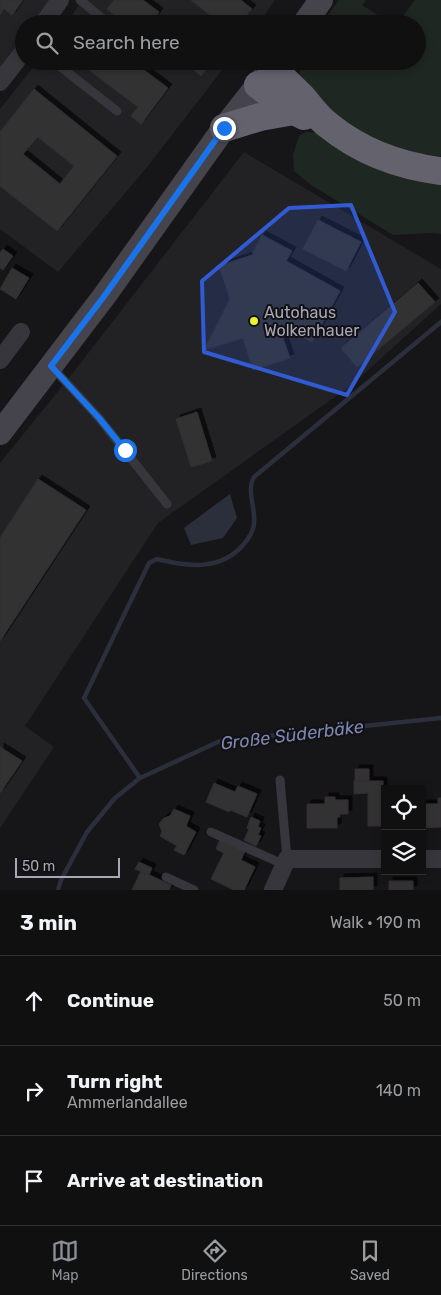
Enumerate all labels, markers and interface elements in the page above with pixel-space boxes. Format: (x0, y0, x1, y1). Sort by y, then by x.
search box (15, 15, 426, 70)
icon: search (33, 29, 61, 57)
text: Search here (73, 31, 180, 54)
route end (213, 117, 236, 140)
place label: Autohaus Wolkenhauer (264, 303, 359, 340)
marker: Autohaus Wolkenhauer (248, 315, 260, 327)
route start (114, 439, 137, 462)
water label: Große Süderbäke (219, 715, 365, 755)
map controls (381, 785, 426, 875)
button: locate (381, 785, 426, 830)
button: layers (381, 830, 426, 875)
scale bar (15, 855, 120, 878)
text: 50 m (22, 858, 55, 875)
text: 3 min (20, 910, 77, 935)
text: Walk · 190 m (330, 913, 421, 932)
icon: ahead (20, 987, 48, 1015)
text: Continue (67, 989, 154, 1012)
text: 50 m (383, 991, 421, 1010)
text: Turn right (67, 1070, 162, 1093)
icon: right (20, 1077, 48, 1105)
text: 140 m (376, 1081, 421, 1100)
text: Ammerlandallee (67, 1093, 188, 1112)
icon: arrive (20, 1167, 48, 1195)
text: Arrive at destination (67, 1169, 263, 1192)
tab: Map (51, 1237, 79, 1284)
tab: Directions (181, 1237, 248, 1284)
tab: Saved (350, 1237, 390, 1284)

